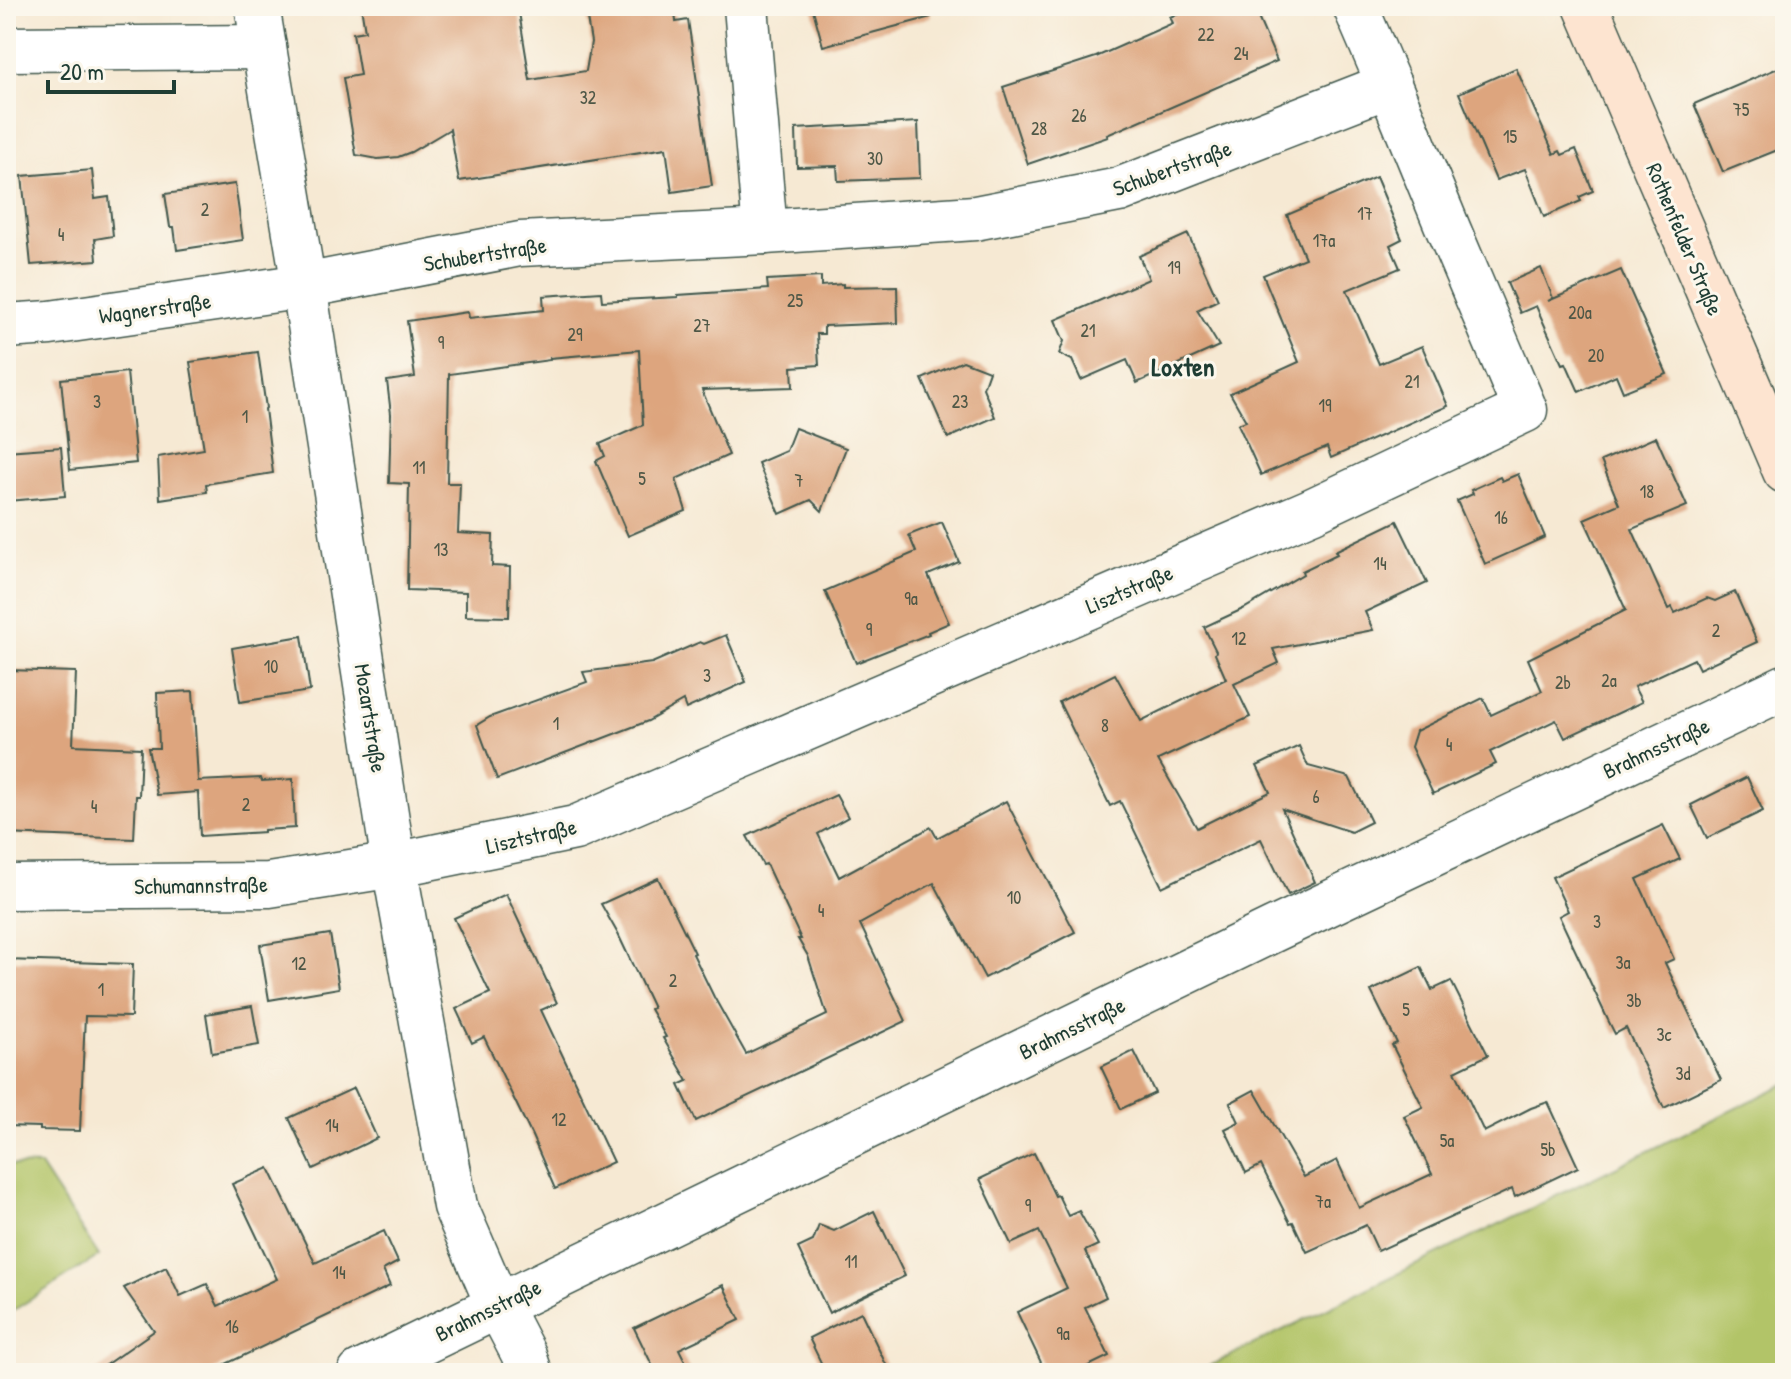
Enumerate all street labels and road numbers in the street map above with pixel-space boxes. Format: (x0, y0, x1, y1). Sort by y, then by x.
street label: Schubertstraße (1109, 133, 1236, 203)
street label: Rothenfelder Straße (1639, 158, 1731, 320)
street label: Schubertstraße (421, 229, 549, 279)
street label: Wagnerstraße (97, 285, 213, 331)
street label: Lisztstraße (1081, 557, 1177, 621)
street label: Mozartstraße (348, 662, 394, 775)
street label: Brahmsstraße (1598, 710, 1714, 786)
street label: Lisztstraße (483, 811, 579, 861)
street label: Schumannstraße (134, 869, 268, 901)
street label: Brahmsstraße (1014, 989, 1130, 1067)
street label: Brahmsstraße (430, 1271, 546, 1349)

